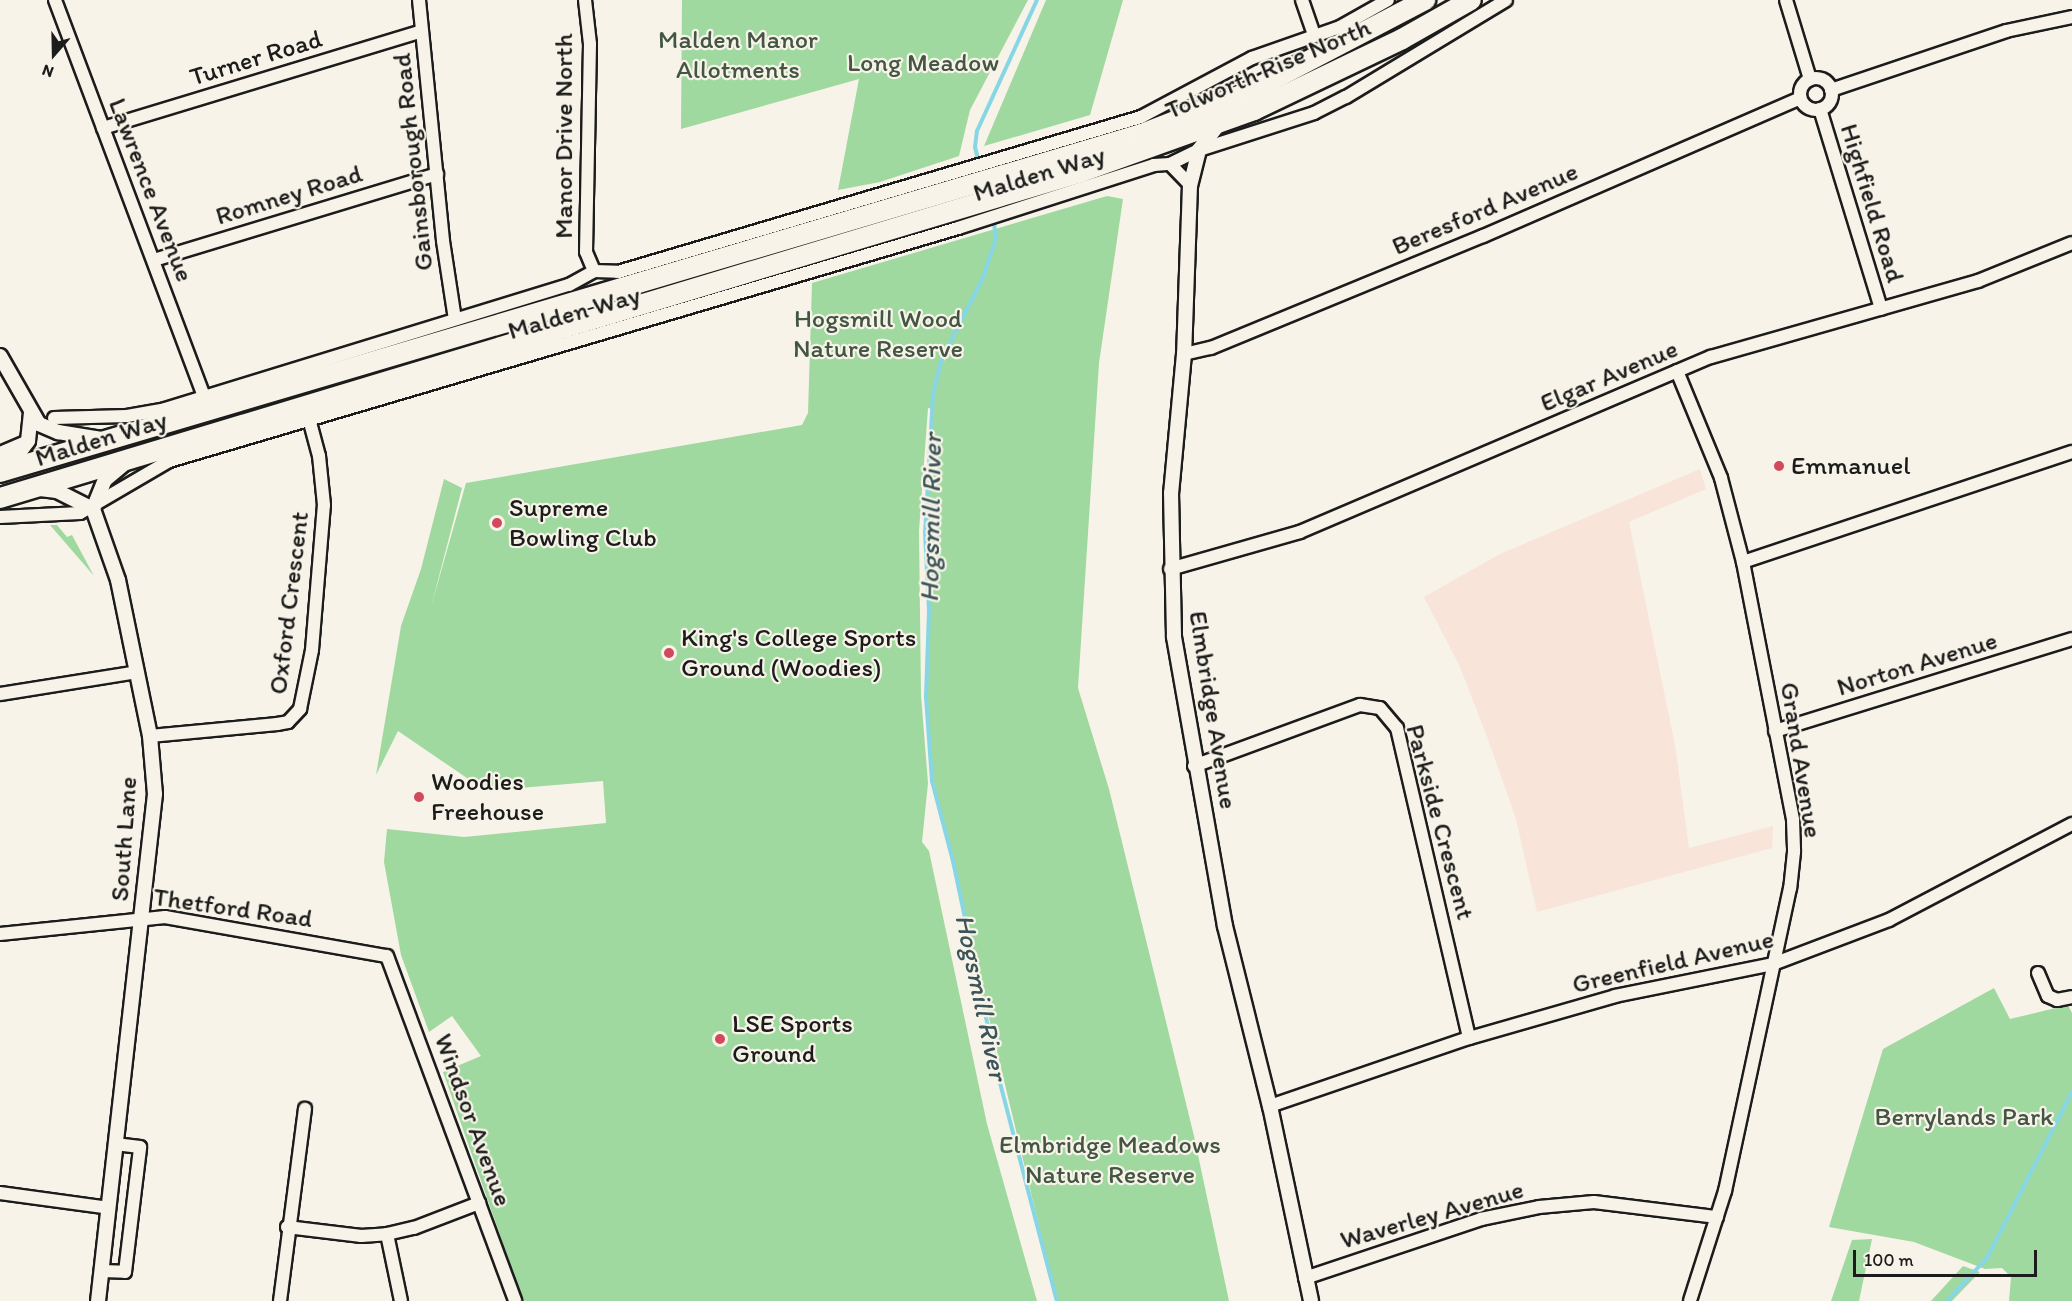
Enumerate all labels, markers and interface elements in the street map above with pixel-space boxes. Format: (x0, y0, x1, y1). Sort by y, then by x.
street label: Tolworth Rise North (1161, 12, 1375, 126)
street label: Turner Road (187, 23, 325, 93)
north arrow (24, 24, 84, 84)
park label: Malden Manor Allotments (658, 24, 818, 86)
street label: Manor Drive North (548, 33, 580, 239)
park label: Long Meadow (847, 47, 999, 79)
street label: Gainsborough Road (386, 52, 440, 272)
text: N (39, 61, 56, 82)
street label: Lawrence Avenue (102, 94, 200, 286)
street label: Highfield Road (1833, 120, 1911, 286)
street label: Malden Way (970, 139, 1108, 209)
street label: Beresford Avenue (1388, 156, 1582, 262)
street label: Romney Road (212, 158, 366, 232)
street label: Malden Way (505, 279, 643, 347)
park label: Hogsmill Wood Nature Reserve (793, 303, 963, 364)
street label: Elgar Avenue (1536, 333, 1682, 419)
street label: Malden Way (32, 404, 170, 474)
water label: Hogsmill River (912, 434, 948, 602)
place label: Emmanuel (1791, 450, 1911, 482)
marker: Emmanuel (1772, 459, 1786, 473)
place label: Supreme Bowling Club (509, 492, 657, 554)
street label: Oxford Crescent (262, 509, 316, 697)
marker: Supreme Bowling Club (490, 516, 504, 530)
street label: Elmbridge Avenue (1182, 609, 1244, 811)
place label: King's College Sports Ground (Woodies) (681, 622, 916, 684)
street label: Norton Avenue (1833, 625, 2001, 703)
marker: King's College Sports Ground (Woodies) (662, 646, 676, 660)
street label: Grand Avenue (1773, 680, 1829, 840)
street label: Parkside Crescent (1399, 720, 1481, 924)
place label: Woodies Freehouse (431, 766, 544, 828)
street label: South Lane (104, 776, 144, 902)
marker: Woodies Freehouse (412, 790, 426, 804)
street label: Thetford Road (152, 881, 314, 935)
water label: Hogsmill River (949, 911, 1015, 1083)
street label: Greenfield Avenue (1570, 924, 1776, 1000)
place label: LSE Sports Ground (732, 1008, 853, 1070)
street label: Windsor Avenue (428, 1030, 518, 1210)
marker: LSE Sports Ground (713, 1032, 727, 1046)
park label: Berrylands Park (1875, 1101, 2053, 1133)
park label: Elmbridge Meadows Nature Reserve (999, 1129, 1221, 1190)
street label: Waverley Avenue (1337, 1174, 1527, 1256)
scale bar (1856, 1238, 2040, 1276)
text: 100 m (1864, 1249, 1914, 1271)

